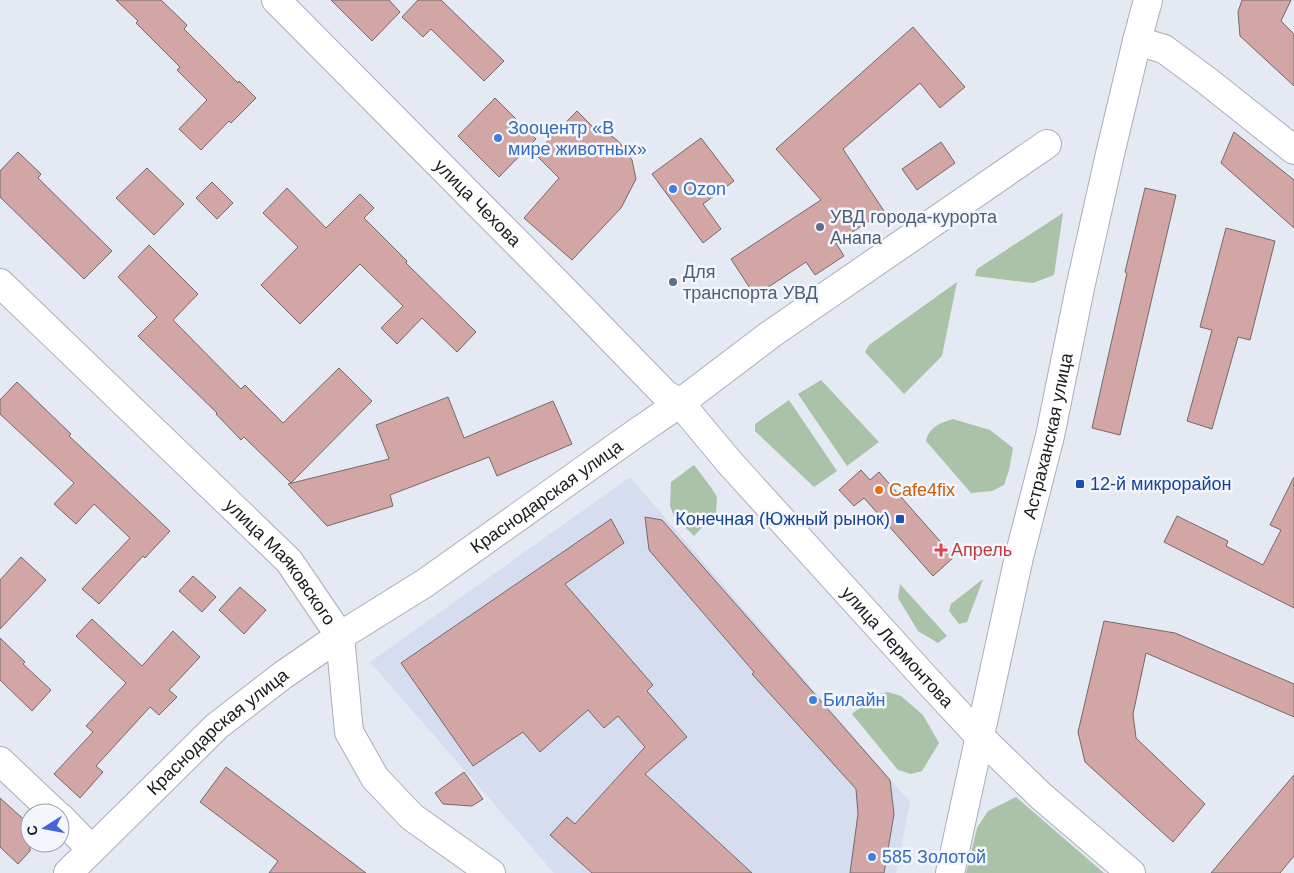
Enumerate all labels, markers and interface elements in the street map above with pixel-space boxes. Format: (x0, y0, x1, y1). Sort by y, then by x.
place label: Зооцентр «В мире животных» (508, 118, 647, 159)
marker: Зооцентр «В мире животных» (492, 132, 504, 144)
street label: улица Чехова (430, 155, 526, 251)
place label: Ozon (683, 179, 726, 199)
marker: Ozon (667, 183, 679, 195)
place label: УВД города-курорта Анапа (830, 207, 998, 248)
marker: УВД города-курорта Анапа (814, 221, 826, 233)
place label: Для транспорта УВД (683, 262, 818, 303)
marker: Для транспорта УВД (667, 276, 679, 288)
street label: Астраханская улица (1019, 350, 1077, 521)
street label: Краснодарская улица (467, 435, 627, 557)
place label: 12-й микрорайон (1090, 474, 1231, 494)
marker: 12-й микрорайон (1074, 478, 1086, 490)
place label: Cafe4fix (889, 480, 955, 500)
marker: Cafe4fix (873, 484, 885, 496)
street label: улица Маяковского (221, 495, 340, 629)
place label: Конечная (Южный рынок) (675, 509, 890, 529)
marker: Конечная (Южный рынок) (894, 513, 906, 525)
place label: Апрель (951, 540, 1012, 560)
marker: Апрель (935, 544, 947, 556)
street label: улица Лермонтова (837, 583, 958, 712)
street label: Краснодарская улица (143, 664, 293, 799)
place label: Билайн (823, 690, 885, 710)
marker: Билайн (807, 694, 819, 706)
north arrow (20, 803, 70, 853)
text: С (23, 824, 41, 837)
place label: 585 Золотой (882, 847, 986, 867)
marker: 585 Золотой (866, 851, 878, 863)

